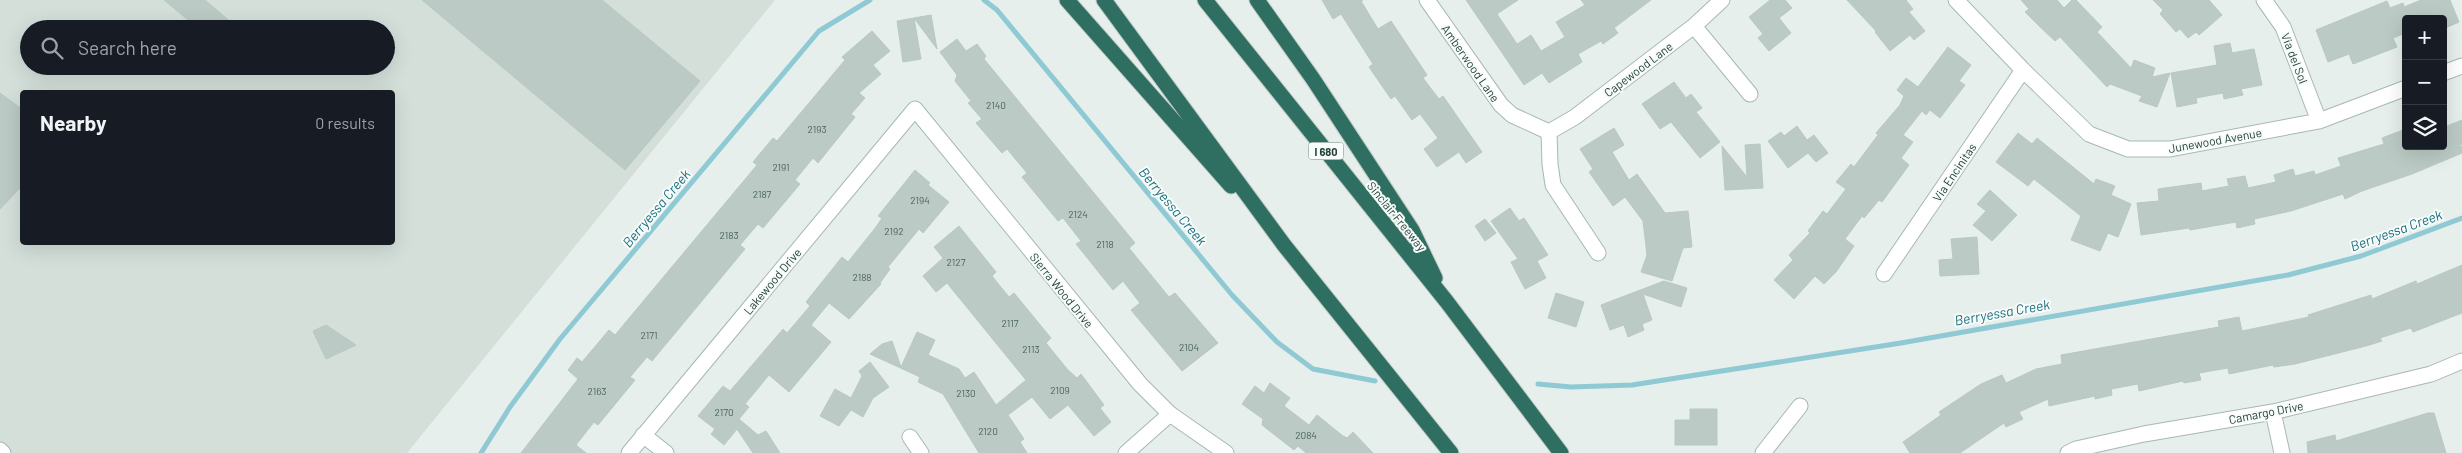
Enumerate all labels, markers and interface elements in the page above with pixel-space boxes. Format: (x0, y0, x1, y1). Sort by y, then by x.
map controls (2402, 15, 2447, 150)
button: + (2402, 15, 2447, 60)
search box (20, 20, 395, 75)
street label: Amberwood Lane (1439, 22, 1503, 104)
street label: Via del Sol (2279, 31, 2311, 85)
icon: search (38, 34, 66, 62)
text: Search here (78, 36, 177, 59)
street label: Capewood Lane (1601, 39, 1675, 99)
button: − (2402, 60, 2447, 105)
house number: 2140 (986, 99, 1006, 111)
button: layers (2402, 105, 2447, 150)
text: Nearby (40, 110, 106, 135)
text: 0 results (315, 113, 375, 132)
house number: 2193 (807, 123, 827, 135)
street label: Junewood Avenue (2167, 125, 2263, 155)
street label: Via Encinitas (1929, 140, 1979, 204)
road number: I 680 (1308, 142, 1344, 160)
house number: 2191 (772, 161, 790, 173)
water label: Berryessa Creek (1135, 164, 1211, 249)
water label: Berryessa Creek (618, 165, 694, 250)
street label: Sinclair Freeway (1365, 179, 1430, 254)
house number: 2187 (753, 188, 772, 200)
house number: 2194 (910, 194, 930, 206)
water label: Berryessa Creek (2348, 205, 2444, 254)
house number: 2124 (1068, 208, 1088, 220)
house number: 2192 (884, 225, 904, 237)
house number: 2183 (719, 229, 739, 241)
house number: 2118 (1096, 238, 1114, 250)
street label: Lakewood Drive (740, 245, 804, 317)
street label: Sierra Wood Drive (1027, 250, 1097, 330)
house number: 2127 (947, 256, 966, 268)
house number: 2188 (852, 271, 872, 283)
water label: Berryessa Creek (1953, 295, 2051, 329)
house number: 2117 (1002, 317, 1019, 329)
house number: 2171 (641, 329, 657, 341)
house number: 2104 (1179, 341, 1199, 353)
house number: 2113 (1022, 343, 1040, 355)
house number: 2109 (1050, 384, 1070, 396)
house number: 2163 (587, 385, 607, 397)
house number: 2130 (956, 387, 976, 399)
street label: Camargo Drive (2228, 398, 2304, 426)
house number: 2170 (714, 406, 734, 418)
house number: 2120 (978, 425, 998, 437)
house number: 2084 (1295, 429, 1317, 441)

